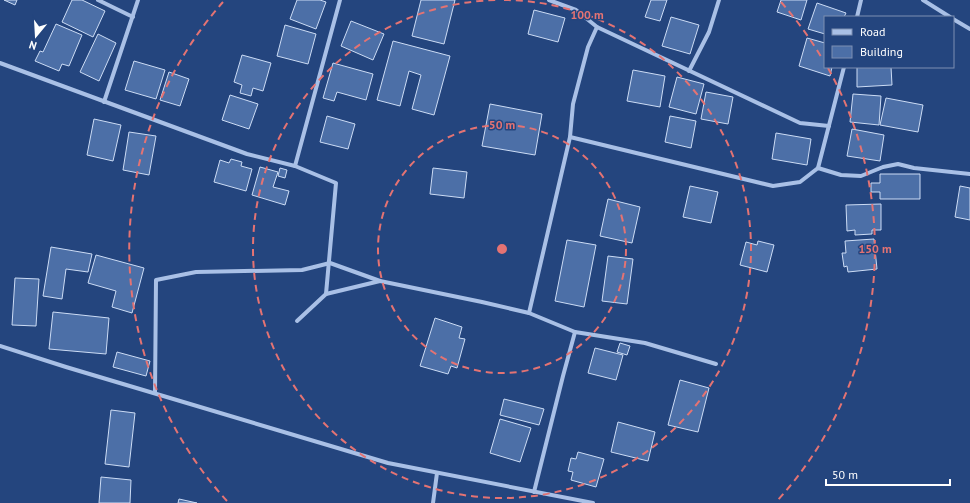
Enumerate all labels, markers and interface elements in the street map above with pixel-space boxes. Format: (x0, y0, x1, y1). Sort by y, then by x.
text: 100 m (570, 7, 604, 22)
north arrow (16, 16, 56, 56)
legend (824, 16, 954, 68)
text: Road (860, 24, 885, 39)
text: N (27, 38, 39, 53)
text: Building (860, 44, 903, 59)
text: 50 m (489, 117, 515, 132)
text: 150 m (858, 241, 892, 256)
centre of rings (495, 242, 509, 256)
scale bar (826, 461, 950, 487)
text: 50 m (832, 467, 858, 482)

